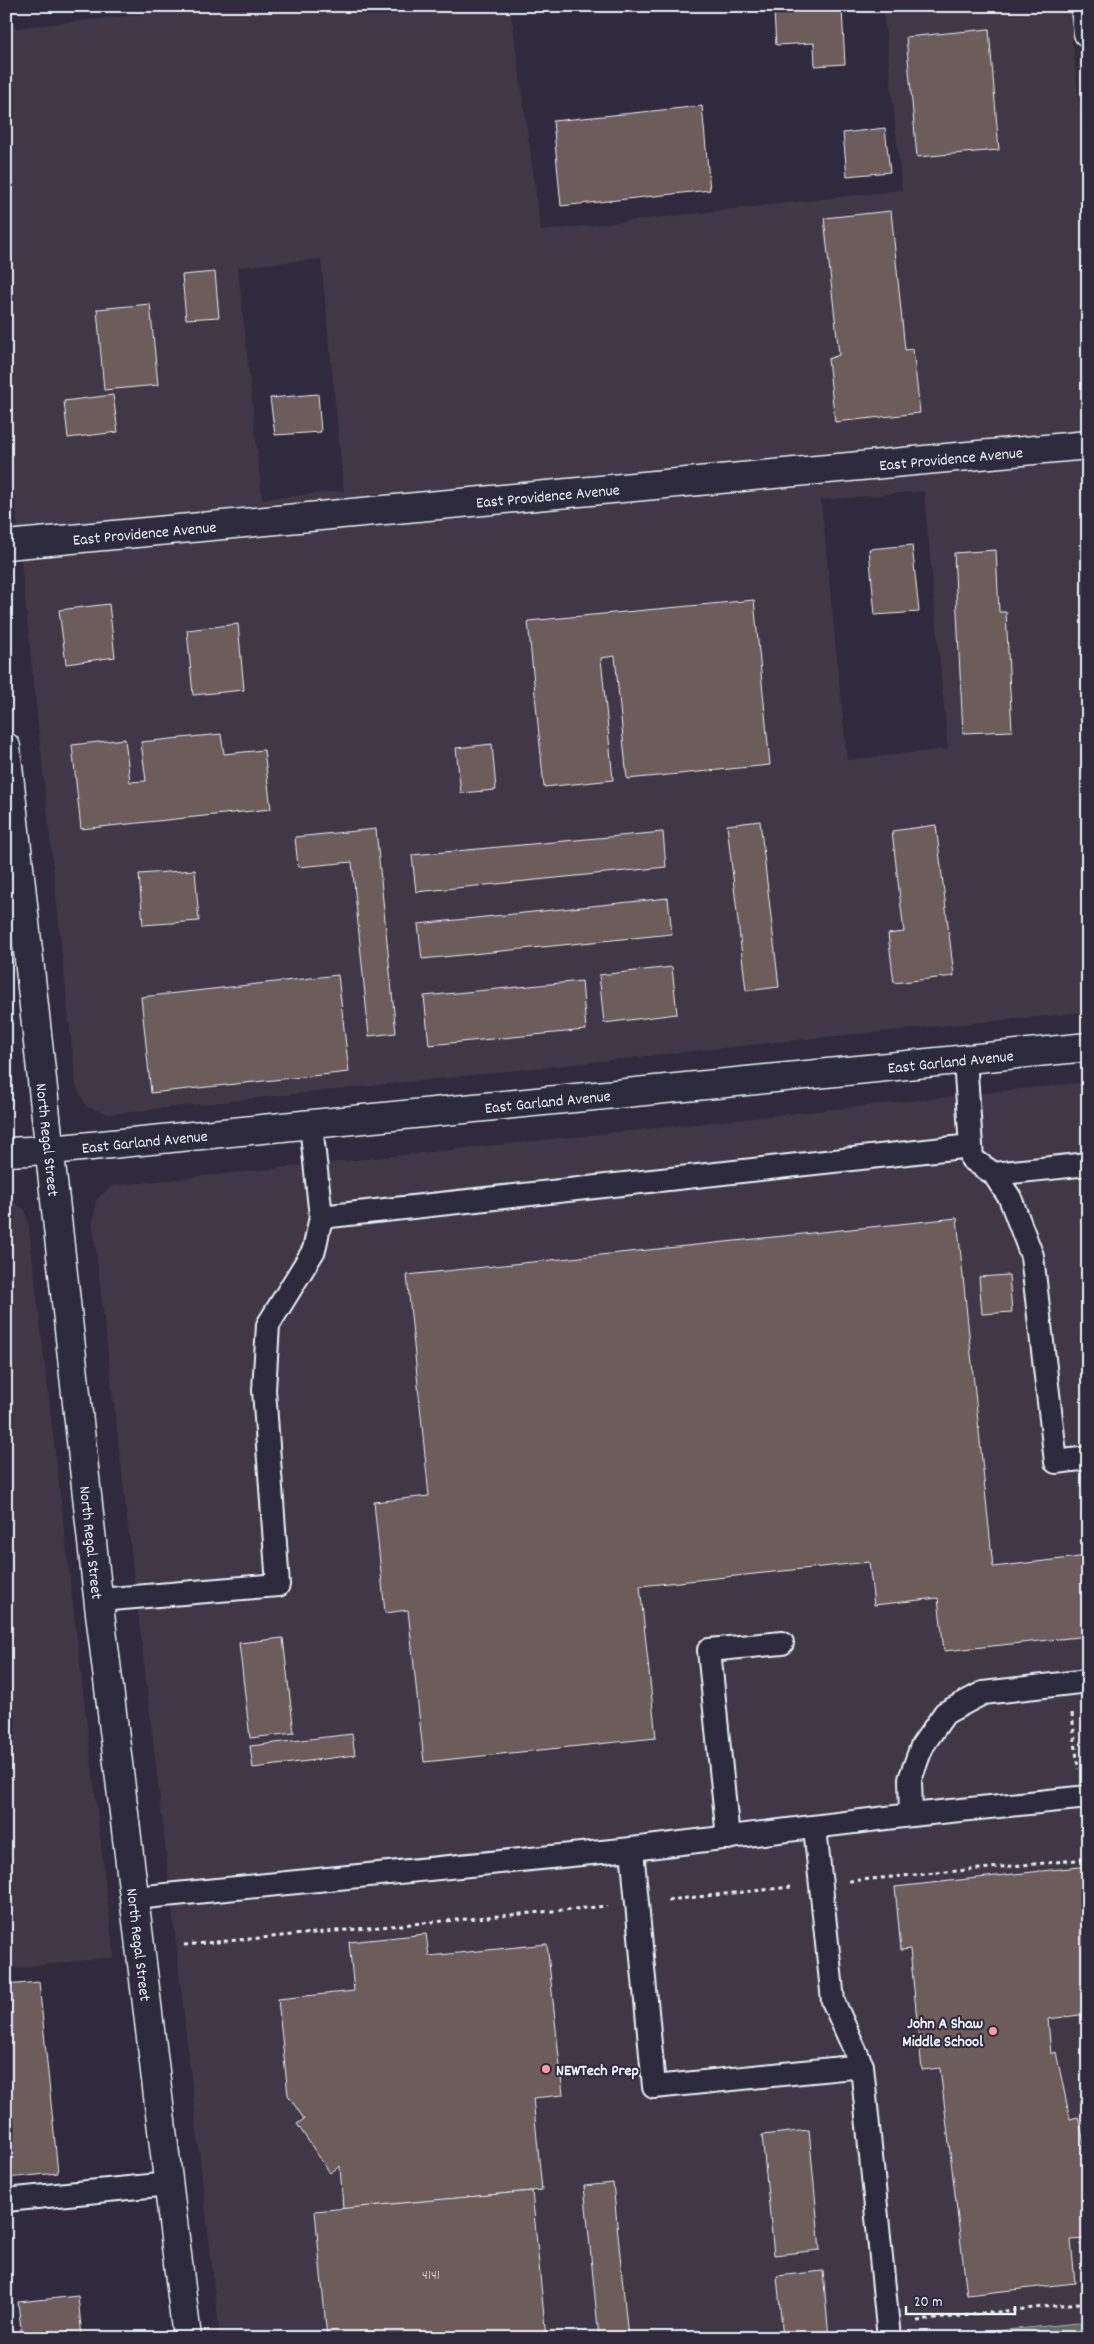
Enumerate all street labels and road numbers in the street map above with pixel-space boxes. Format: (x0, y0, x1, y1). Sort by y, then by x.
street label: East Providence Avenue (878, 442, 1024, 478)
street label: East Providence Avenue (475, 479, 621, 516)
street label: East Providence Avenue (72, 517, 217, 553)
street label: East Garland Avenue (887, 1045, 1015, 1081)
street label: North Regal Street (28, 1082, 64, 1198)
street label: East Garland Avenue (484, 1085, 612, 1121)
street label: East Garland Avenue (81, 1126, 209, 1161)
street label: North Regal Street (72, 1485, 107, 1601)
street label: North Regal Street (119, 1887, 156, 2003)

